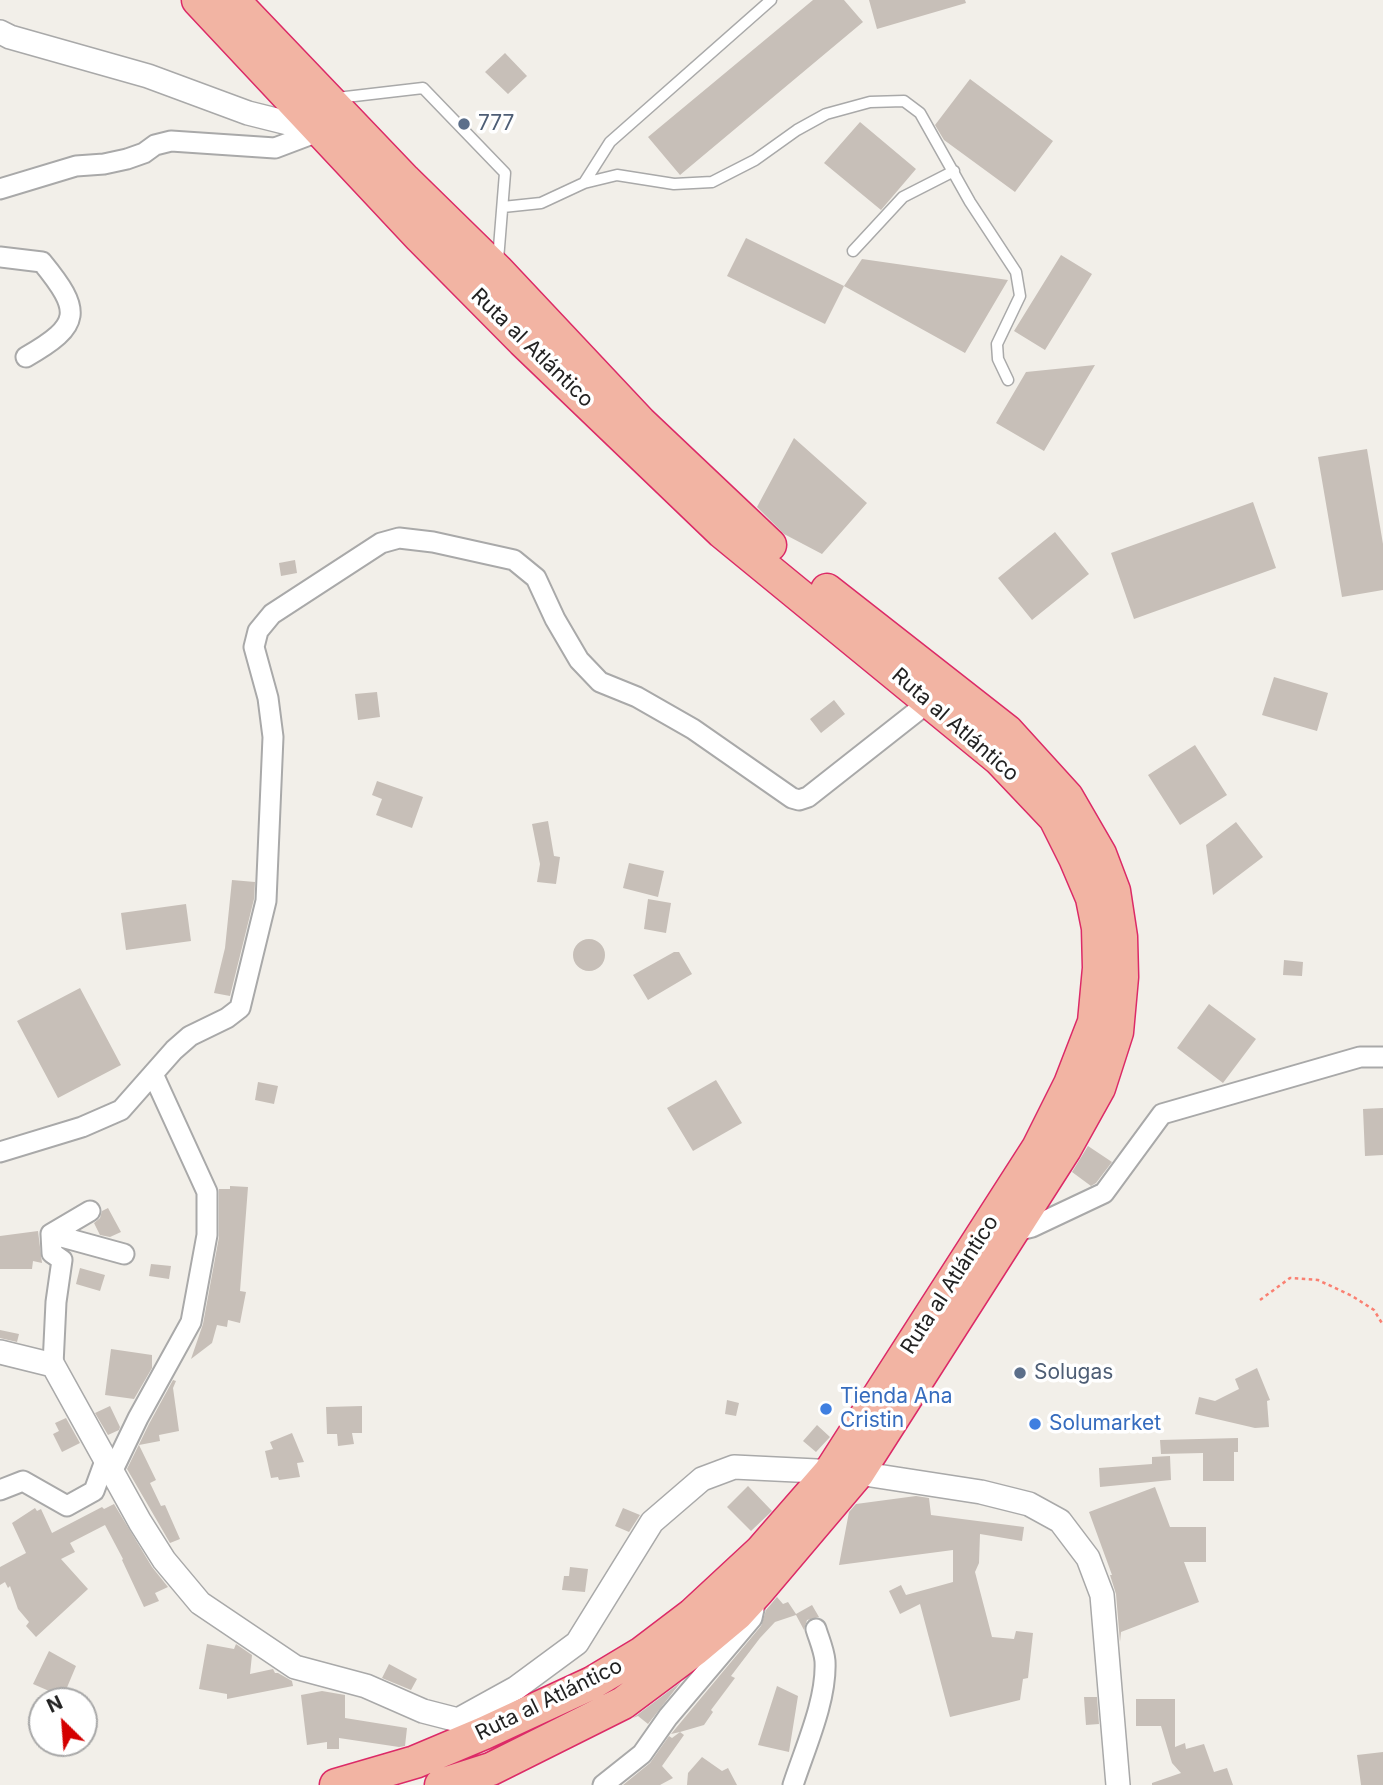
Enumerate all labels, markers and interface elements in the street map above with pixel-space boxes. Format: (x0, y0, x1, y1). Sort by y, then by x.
place label: 777 (478, 111, 514, 137)
marker: 777 (456, 116, 472, 132)
street label: Ruta al Atlántico (466, 283, 598, 413)
street label: Ruta al Atlántico (886, 663, 1024, 787)
street label: Ruta al Atlántico (896, 1211, 1004, 1359)
place label: Solugas (1034, 1360, 1113, 1386)
marker: Solugas (1012, 1365, 1028, 1381)
place label: Tienda Ana Cristin (840, 1384, 953, 1434)
marker: Tienda Ana Cristin (818, 1401, 834, 1417)
place label: Solumarket (1049, 1411, 1161, 1437)
marker: Solumarket (1027, 1416, 1043, 1432)
street label: Ruta al Atlántico (471, 1654, 627, 1746)
north arrow (28, 1687, 98, 1757)
text: N (43, 1691, 66, 1718)

